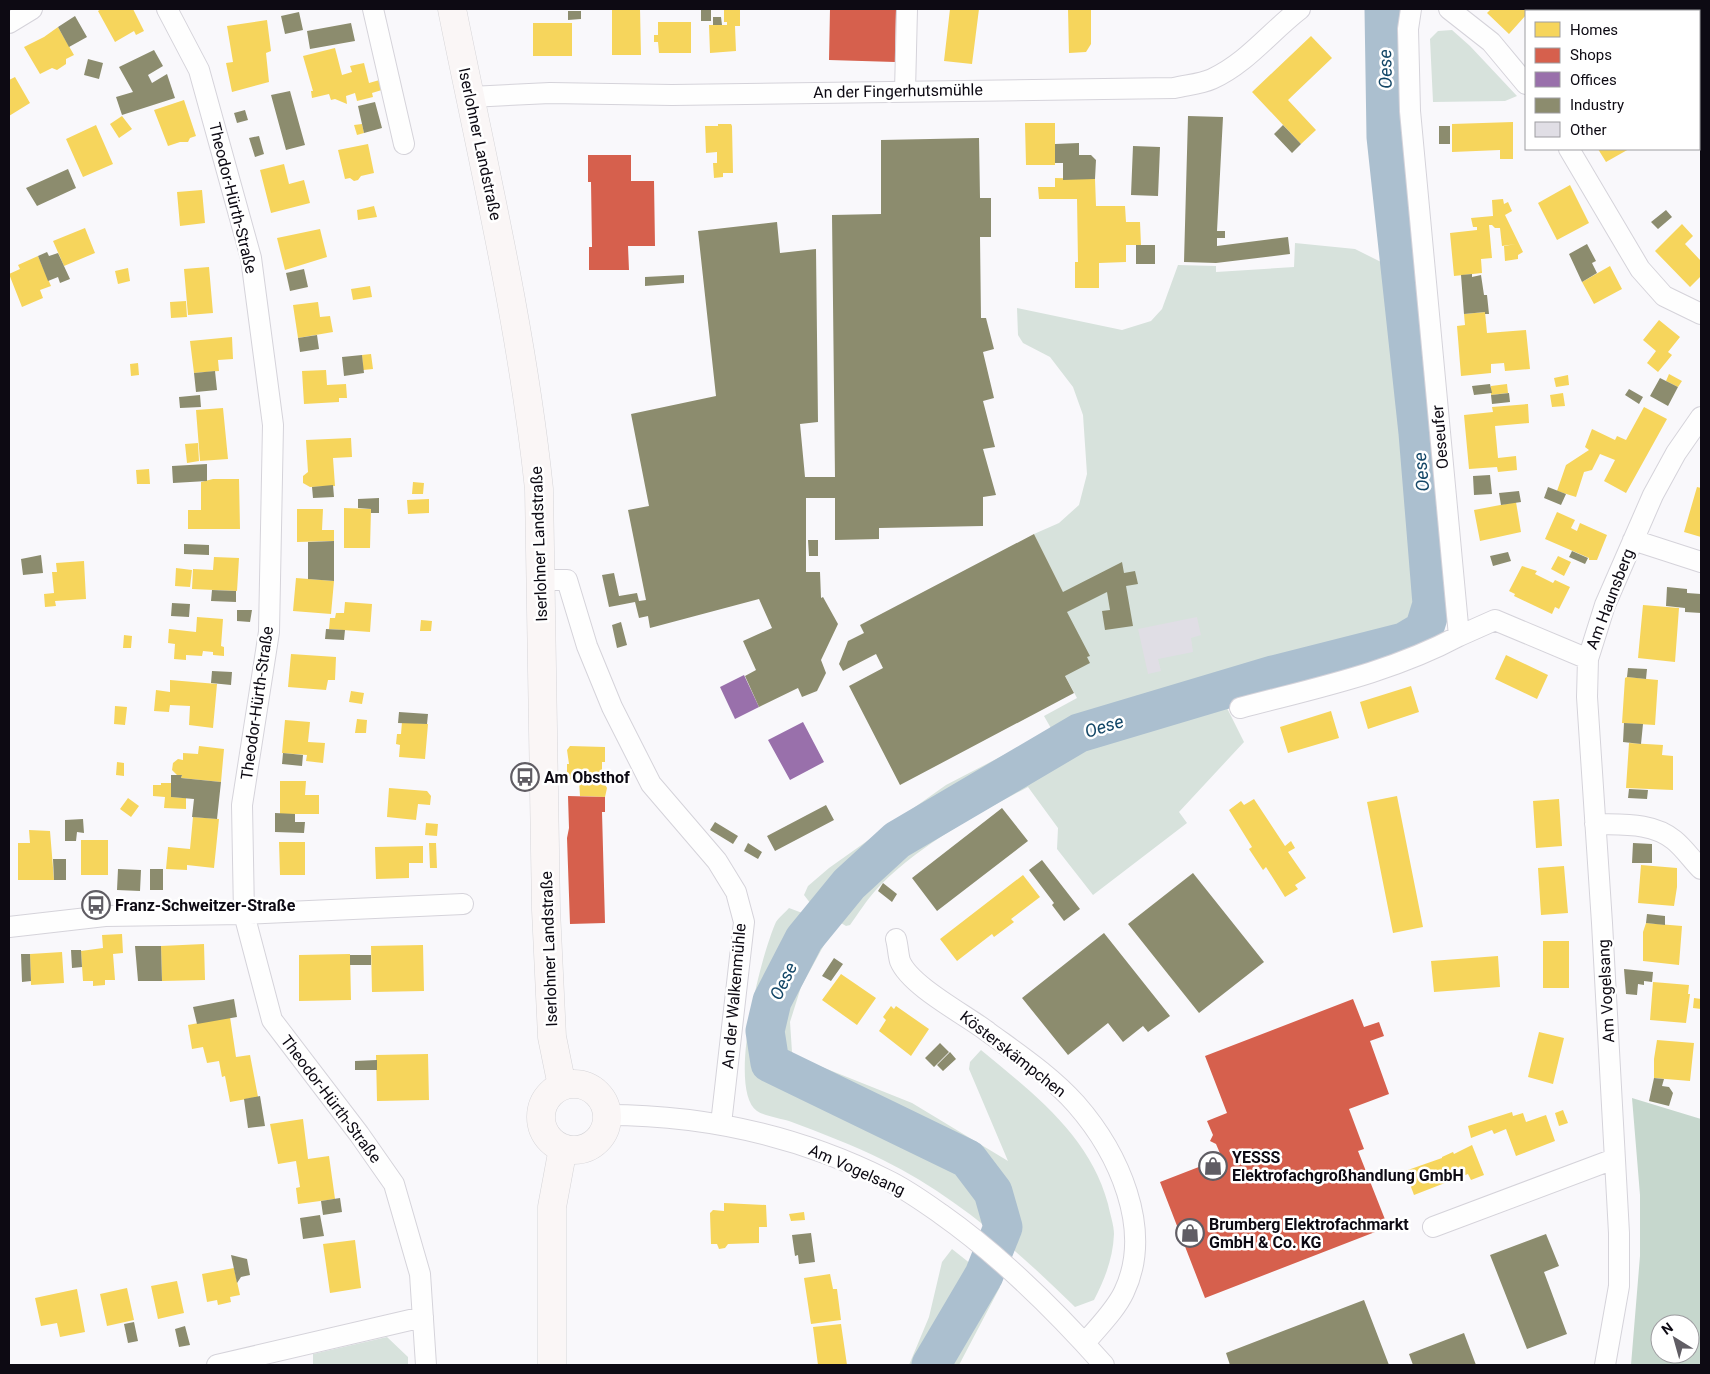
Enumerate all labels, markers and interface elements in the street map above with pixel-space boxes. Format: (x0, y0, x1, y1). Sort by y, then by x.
legend (1525, 10, 1700, 150)
text: Homes (1570, 21, 1618, 39)
text: Shops (1570, 46, 1612, 64)
water label: Oese (1374, 49, 1396, 89)
street label: Iserlohner Landstraße (455, 66, 505, 222)
text: Offices (1570, 71, 1617, 89)
street label: An der Fingerhutsmühle (813, 80, 983, 102)
text: Industry (1570, 96, 1624, 114)
street label: Theodor-Hürth-Straße (205, 120, 261, 276)
text: Other (1570, 121, 1607, 139)
street label: Oeseufer (1428, 404, 1452, 470)
water label: Oese (1409, 451, 1433, 493)
street label: Iserlohner Landstraße (527, 466, 551, 622)
street label: Am Haunsberg (1582, 546, 1638, 652)
street label: Theodor-Hürth-Straße (237, 625, 277, 781)
water label: Oese (1082, 710, 1126, 742)
bus stop icon: Am Obsthof (510, 762, 540, 792)
place label: Am Obsthof (544, 768, 630, 787)
street label: Iserlohner Landstraße (537, 871, 561, 1027)
bus stop icon: Franz-Schweitzer-Straße (81, 890, 111, 920)
place label: Franz-Schweitzer-Straße (115, 896, 296, 915)
street label: An der Walkenmühle (718, 922, 750, 1070)
street label: Am Vogelsang (1594, 939, 1618, 1043)
water label: Oese (765, 959, 801, 1003)
street label: Kösterskämpchen (956, 1007, 1070, 1101)
street label: Theodor-Hürth-Straße (277, 1031, 385, 1167)
street label: Am Vogelsang (806, 1140, 908, 1200)
place label: YESSS Elektrofachgroßhandlung GmbH (1232, 1148, 1464, 1185)
shop icon: YESSS Elektrofachgroßhandlung GmbH (1198, 1151, 1228, 1181)
place label: Brumberg Elektrofachmarkt GmbH & Co. KG (1209, 1215, 1409, 1252)
shop icon: Brumberg Elektrofachmarkt GmbH & Co. KG (1175, 1218, 1205, 1248)
north arrow (1650, 1314, 1700, 1364)
text: N (1658, 1319, 1676, 1338)

